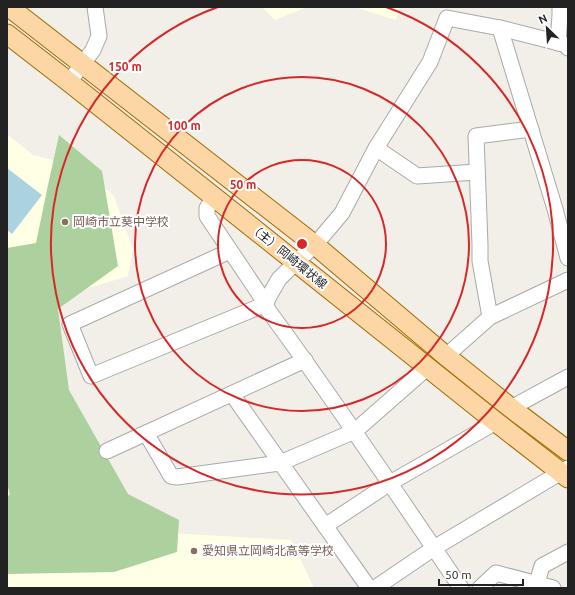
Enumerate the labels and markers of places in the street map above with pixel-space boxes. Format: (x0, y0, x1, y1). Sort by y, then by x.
place label: 岡崎市立葵中学校 (73, 215, 169, 228)
marker: 岡崎市立葵中学校 (60, 217, 70, 227)
centre of rings (295, 237, 309, 251)
place label: 愛知県立岡崎北高等学校 (202, 544, 334, 557)
marker: 愛知県立岡崎北高等学校 (189, 546, 199, 556)

